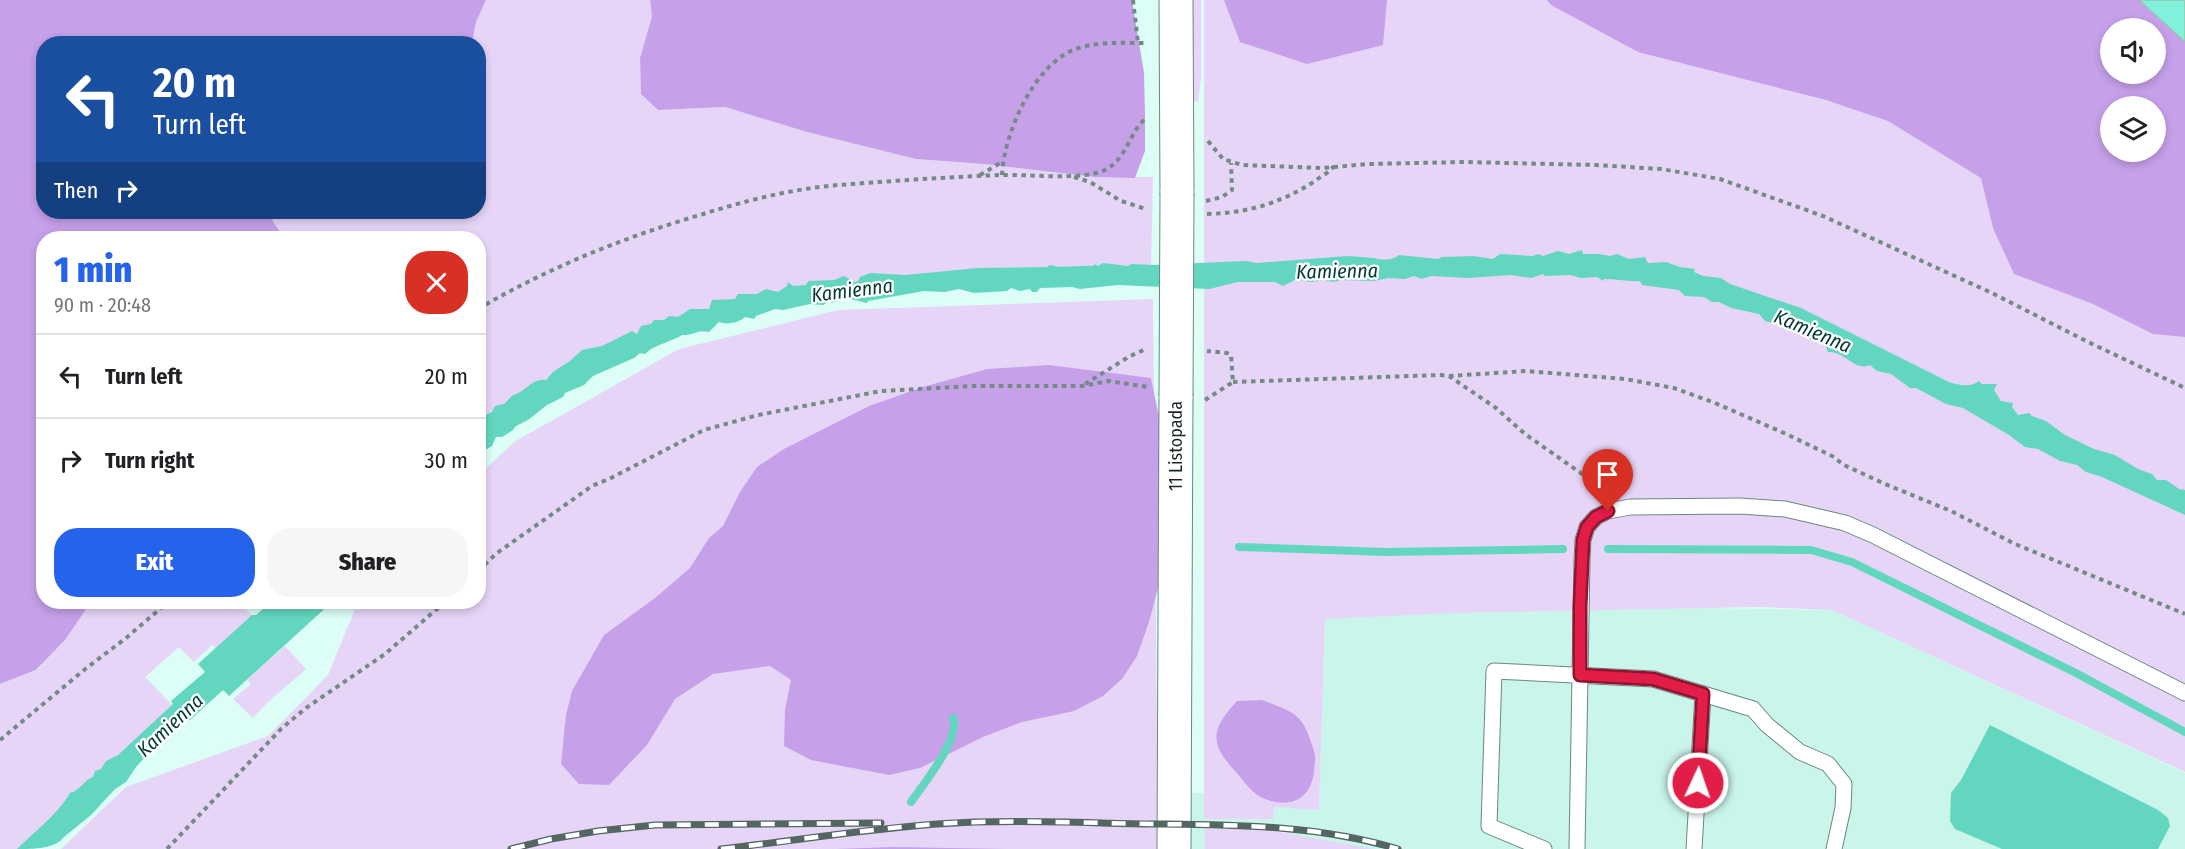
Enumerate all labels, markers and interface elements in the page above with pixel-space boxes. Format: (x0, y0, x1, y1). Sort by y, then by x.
map controls (2100, 18, 2166, 162)
button: sound (2100, 18, 2166, 84)
text: 20 m (153, 58, 236, 108)
icon: left (54, 60, 132, 138)
button: layers (2100, 96, 2166, 162)
text: Turn left (153, 109, 246, 141)
icon: right (110, 174, 143, 207)
text: Then (54, 177, 98, 204)
text: 1 min (54, 248, 132, 292)
button: close (405, 251, 468, 314)
water label: Kamienna (1296, 258, 1378, 284)
water label: Kamienna (810, 273, 894, 307)
text: 90 m · 20:48 (54, 293, 151, 317)
water label: Kamienna (1771, 304, 1855, 358)
icon: left (54, 360, 87, 393)
text: Turn left (105, 363, 183, 390)
text: 20 m (425, 363, 468, 390)
street label: 11 Listopada (1165, 401, 1187, 491)
icon: right (54, 444, 87, 477)
text: Turn right (105, 447, 194, 474)
text: 30 m (425, 447, 468, 474)
pin (1582, 449, 1633, 511)
icon: arrive (1591, 458, 1624, 491)
button: Exit (54, 528, 255, 597)
button: Share (267, 528, 468, 597)
water label: Kamienna (132, 688, 208, 762)
position arrow (1666, 751, 1730, 815)

